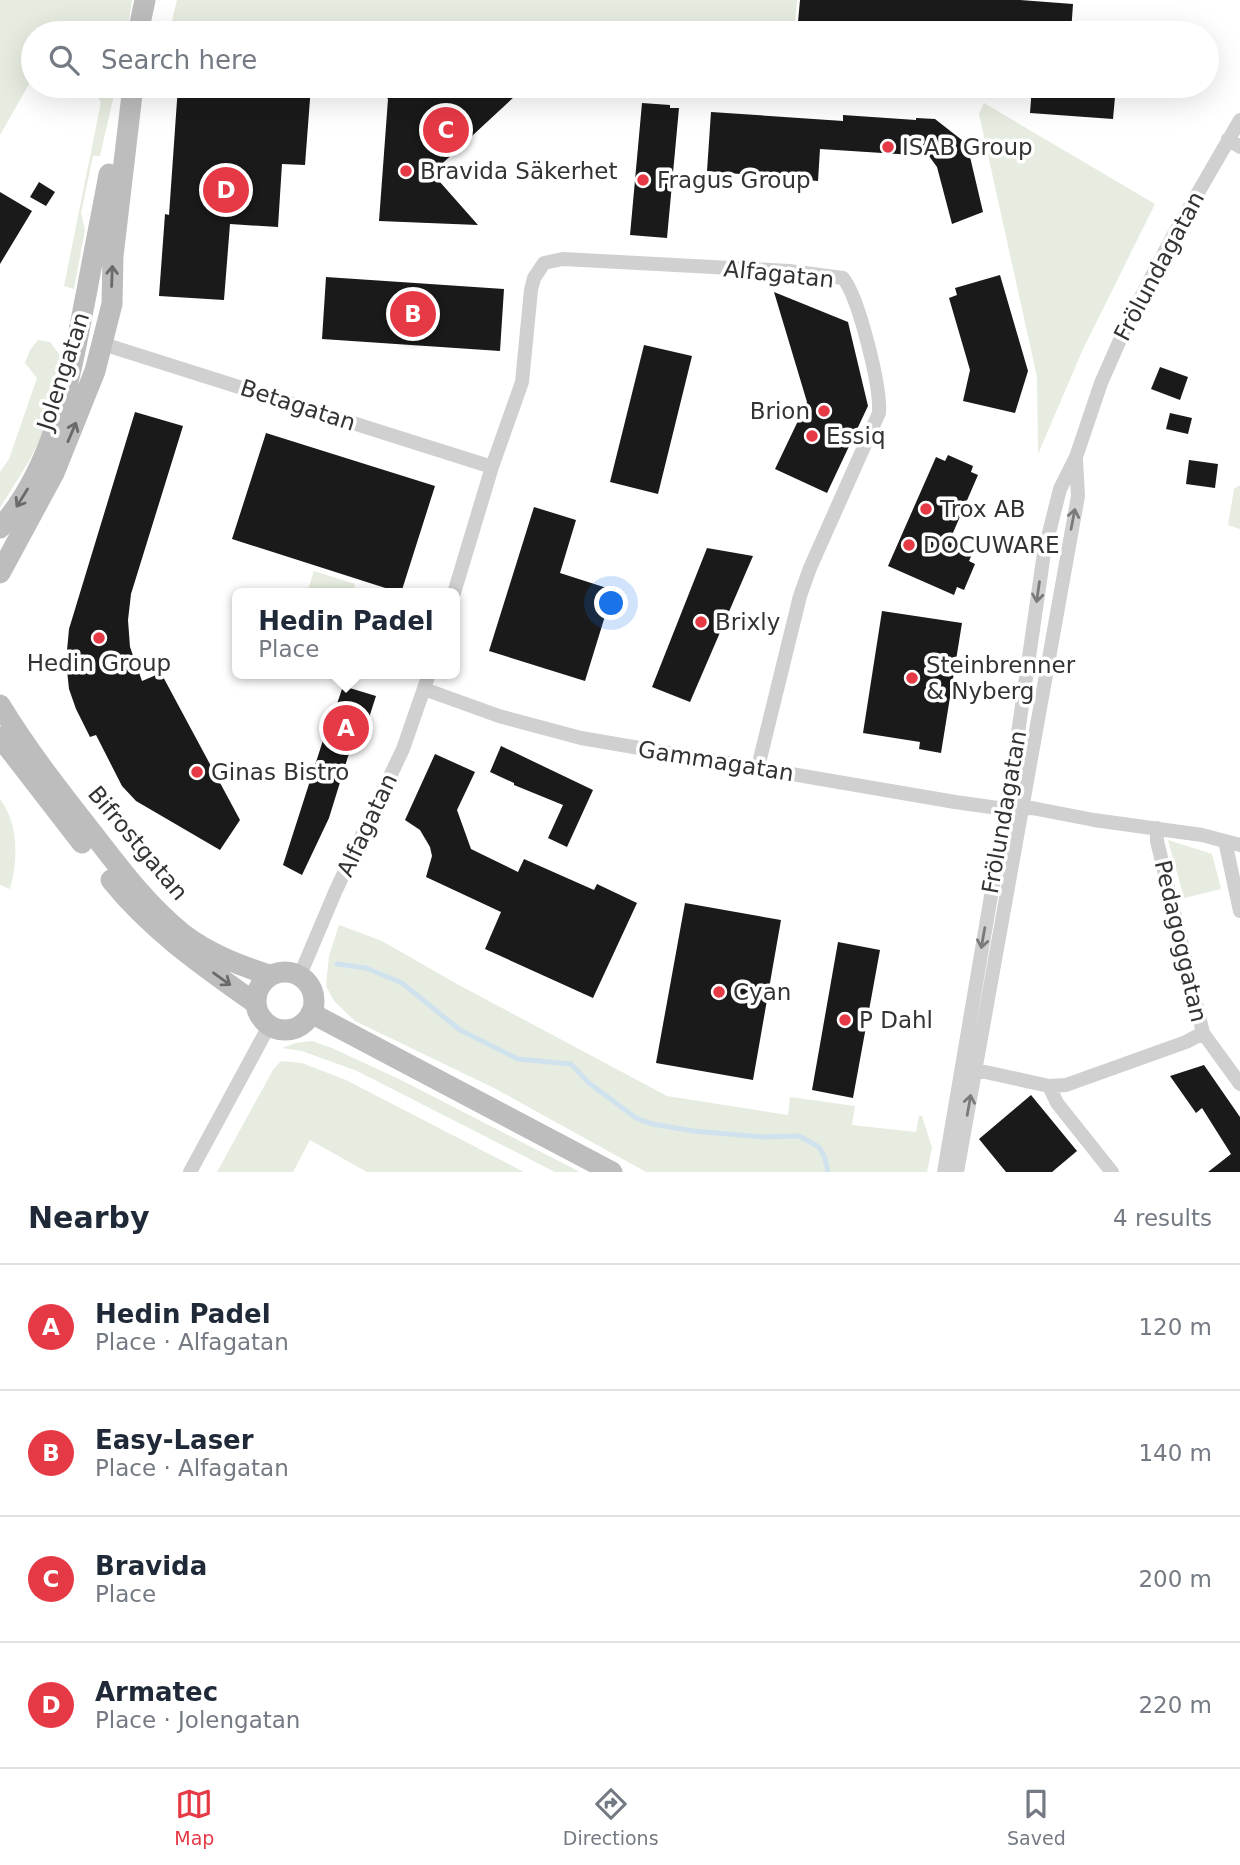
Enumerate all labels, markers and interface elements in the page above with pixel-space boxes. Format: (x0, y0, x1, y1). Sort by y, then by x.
search box (21, 21, 1219, 98)
icon: search (45, 41, 83, 79)
text: Search here (101, 45, 257, 75)
pin: C (423, 104, 469, 156)
place label: ISAB Group (902, 134, 1033, 160)
marker: ISAB Group (880, 139, 896, 155)
place label: Bravida Säkerhet (420, 158, 617, 184)
marker: Bravida Säkerhet (398, 163, 414, 179)
pin: D (203, 164, 249, 216)
place label: Fragus Group (657, 167, 811, 193)
marker: Fragus Group (635, 172, 651, 188)
street label: Frölundagatan (1109, 187, 1209, 345)
street label: Alfagatan (723, 255, 835, 293)
one-way arrow (106, 265, 119, 288)
pin: B (390, 288, 436, 340)
street label: Jolengatan (31, 309, 94, 435)
street label: Betagatan (237, 374, 359, 436)
place label: Brion (750, 398, 810, 424)
marker: Brion (816, 403, 832, 419)
one-way arrow (66, 421, 79, 443)
place label: Essiq (826, 423, 886, 449)
marker: Essiq (804, 428, 820, 444)
one-way arrow (15, 487, 29, 507)
place label: Trox AB (939, 496, 1025, 522)
marker: Trox AB (918, 501, 934, 517)
one-way arrow (1067, 508, 1081, 531)
place label: DOCUWARE (923, 532, 1059, 558)
marker: DOCUWARE (901, 537, 917, 553)
one-way arrow (1031, 580, 1044, 603)
your location (594, 586, 628, 620)
popup (232, 588, 460, 679)
text: Hedin Padel (258, 606, 434, 636)
place label: Brixly (715, 609, 780, 635)
marker: Brixly (693, 614, 709, 630)
marker: Hedin Group (91, 630, 107, 646)
text: Place (258, 636, 319, 662)
place label: Hedin Group (27, 650, 171, 676)
place label: Steinbrenner & Nyberg (926, 652, 1076, 704)
marker: Steinbrenner & Nyberg (904, 670, 920, 686)
pin: A (323, 702, 369, 754)
street label: Frölundagatan (977, 728, 1031, 896)
street label: Gammagatan (636, 736, 796, 786)
place label: Ginas Bistro (211, 759, 349, 785)
marker: Ginas Bistro (189, 764, 205, 780)
street label: Alfagatan (332, 769, 402, 881)
street label: Bifrostgatan (83, 781, 193, 905)
street label: Pedagoggatan (1150, 857, 1212, 1025)
one-way arrow (976, 926, 989, 949)
one-way arrow (212, 971, 230, 986)
place label: Cyan (733, 979, 791, 1005)
marker: Cyan (711, 984, 727, 1000)
place label: P Dahl (859, 1007, 933, 1033)
marker: P Dahl (837, 1012, 853, 1028)
one-way arrow (963, 1094, 976, 1117)
text: Nearby (28, 1200, 150, 1235)
text: 4 results (1113, 1205, 1212, 1231)
text: Hedin Padel (95, 1299, 271, 1329)
text: A (42, 1314, 60, 1340)
text: 120 m (1138, 1314, 1212, 1340)
text: Place · Alfagatan (95, 1329, 289, 1355)
text: Easy-Laser (95, 1425, 254, 1455)
text: B (42, 1440, 60, 1466)
text: 140 m (1138, 1440, 1212, 1466)
text: Place · Alfagatan (95, 1455, 289, 1481)
text: Bravida (95, 1551, 207, 1581)
text: C (43, 1566, 59, 1592)
text: 200 m (1138, 1566, 1212, 1592)
text: Place (95, 1581, 156, 1607)
text: Armatec (95, 1677, 218, 1707)
text: D (41, 1692, 61, 1718)
text: 220 m (1138, 1692, 1212, 1718)
text: Place · Jolengatan (95, 1707, 300, 1733)
tab: Map (174, 1785, 214, 1849)
tab: Directions (563, 1785, 659, 1849)
tab: Saved (1007, 1785, 1066, 1849)

